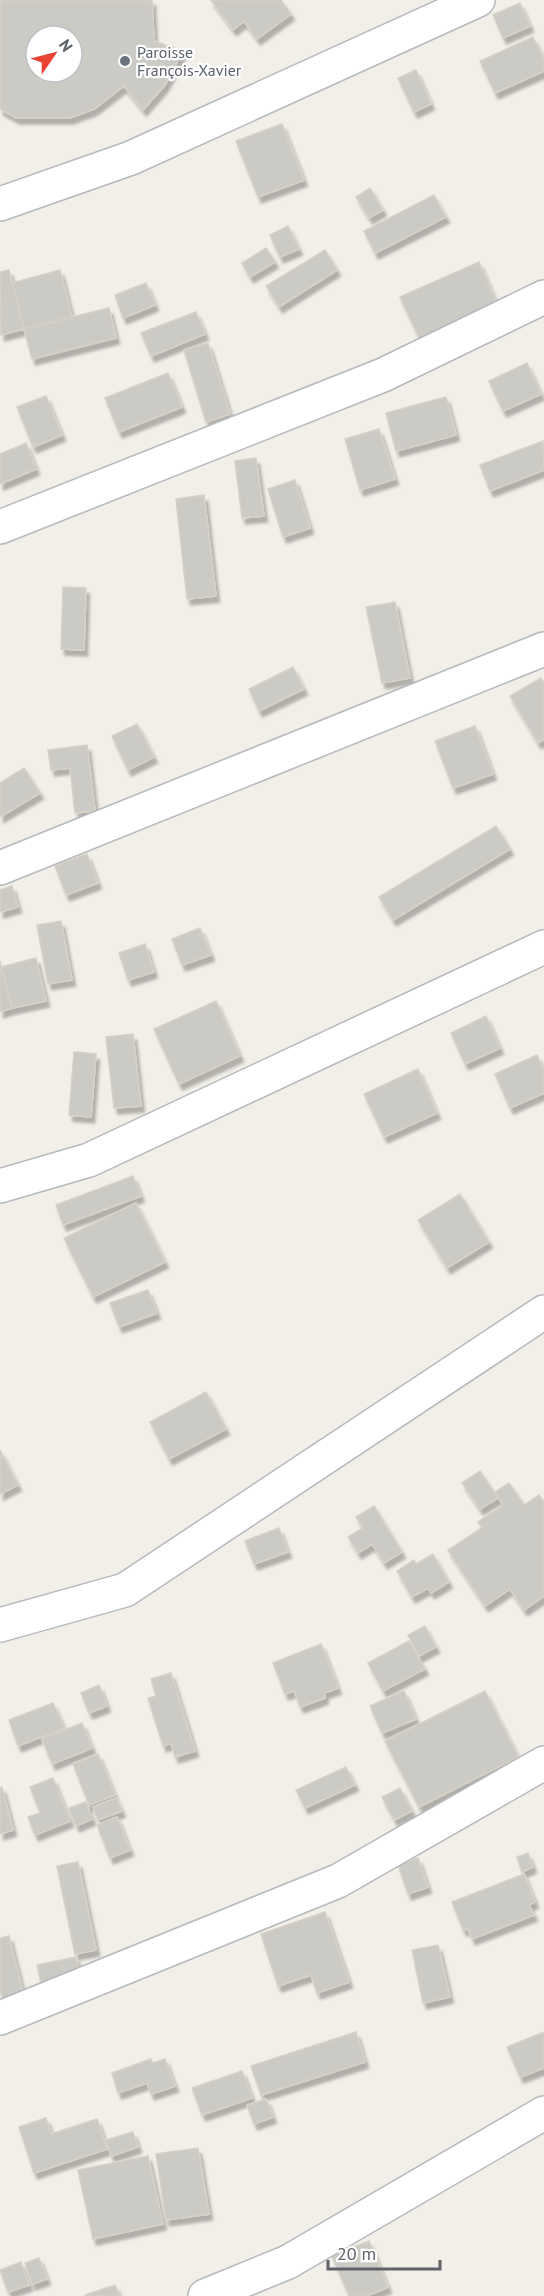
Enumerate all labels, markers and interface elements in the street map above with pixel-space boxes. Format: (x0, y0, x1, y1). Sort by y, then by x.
north arrow (24, 24, 84, 84)
text: N (55, 35, 77, 55)
place label: Paroisse François-Xavier (137, 42, 242, 80)
marker: Paroisse François-Xavier (118, 54, 132, 68)
scale bar (328, 2233, 440, 2271)
text: 20 m (337, 2242, 376, 2265)

